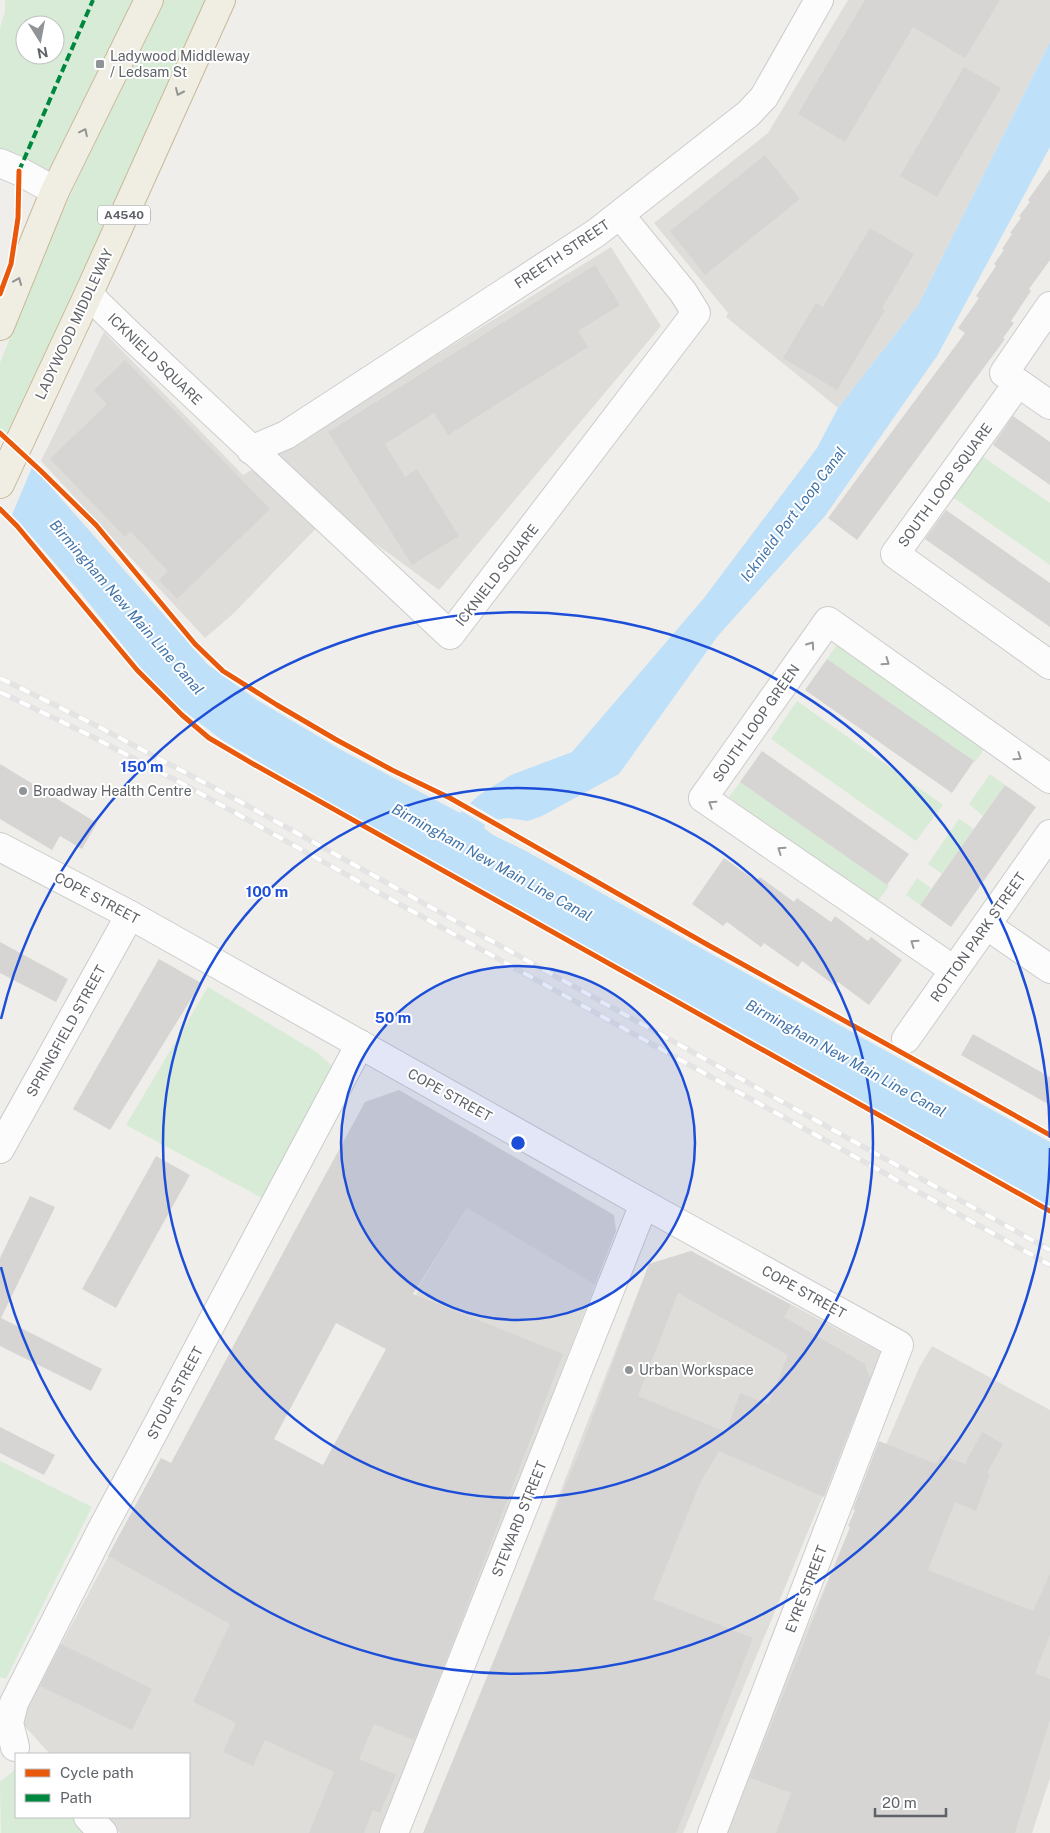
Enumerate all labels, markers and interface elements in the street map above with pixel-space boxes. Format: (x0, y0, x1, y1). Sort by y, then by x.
north arrow (15, 15, 65, 65)
text: N (36, 44, 49, 62)
place label: Ladywood Middleway / Ledsam St (110, 48, 251, 80)
marker: Ladywood Middleway / Ledsam St (94, 58, 106, 70)
one-way arrow (175, 87, 186, 96)
one-way arrow (78, 128, 88, 137)
road number: A4540 (98, 206, 150, 224)
street label: FREETH STREET (512, 216, 612, 292)
street label: LADYWOOD MIDDLEWAY (32, 245, 116, 402)
one-way arrow (12, 277, 23, 286)
street label: ICKNIELD SQUARE (105, 310, 205, 408)
street label: SOUTH LOOP SQUARE (895, 420, 995, 550)
water label: Icknield Port Loop Canal (737, 443, 849, 585)
water label: Birmingham New Main Line Canal (46, 516, 208, 698)
street label: ICKNIELD SQUARE (452, 521, 542, 629)
one-way arrow (805, 641, 814, 651)
one-way arrow (880, 656, 890, 665)
street label: SOUTH LOOP GREEN (709, 661, 803, 785)
one-way arrow (1012, 751, 1022, 760)
text: 150 m (120, 758, 164, 775)
place label: Broadway Health Centre (33, 783, 192, 799)
marker: Broadway Health Centre (17, 785, 29, 797)
water label: Birmingham New Main Line Canal (389, 800, 595, 924)
one-way arrow (709, 801, 718, 810)
one-way arrow (777, 847, 787, 856)
street label: COPE STREET (52, 869, 142, 927)
street label: ROTTON PARK STREET (927, 869, 1029, 1005)
text: 100 m (246, 883, 288, 900)
one-way arrow (910, 940, 920, 949)
street label: SPRINGFIELD STREET (23, 963, 109, 1099)
water label: Birmingham New Main Line Canal (743, 996, 949, 1120)
text: 50 m (375, 1009, 411, 1026)
street label: COPE STREET (405, 1065, 495, 1125)
centre of rings (509, 1134, 527, 1152)
street label: COPE STREET (759, 1262, 849, 1322)
street label: STOUR STREET (144, 1344, 206, 1442)
place label: Urban Workspace (639, 1362, 754, 1378)
marker: Urban Workspace (623, 1364, 635, 1376)
street label: STEWARD STREET (488, 1459, 550, 1579)
street label: EYRE STREET (782, 1543, 830, 1635)
legend (15, 1753, 190, 1818)
text: Cycle path (60, 1764, 134, 1781)
scale bar (875, 1786, 946, 1818)
text: Path (60, 1789, 92, 1806)
text: 20 m (882, 1794, 917, 1811)

